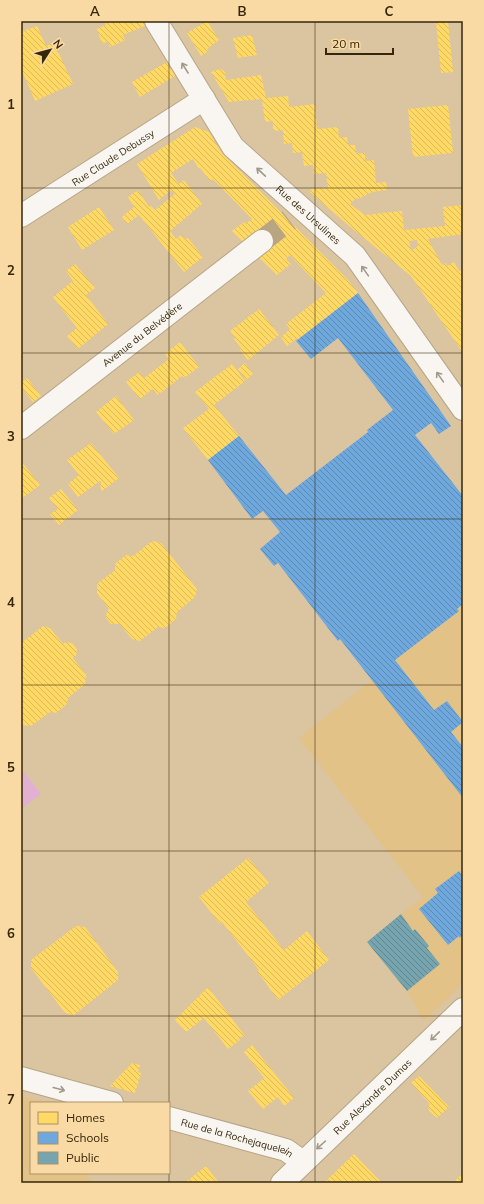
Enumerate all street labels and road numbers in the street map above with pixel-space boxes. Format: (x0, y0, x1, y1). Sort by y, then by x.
street label: Rue Claude Debussy (69, 126, 157, 189)
street label: Rue des Ursulines (273, 182, 344, 247)
street label: Avenue du Belvédère (99, 299, 184, 369)
street label: Rue Alexandre Dumas (330, 1056, 414, 1137)
street label: Rue de la Rochejaquelein (180, 1115, 296, 1160)

